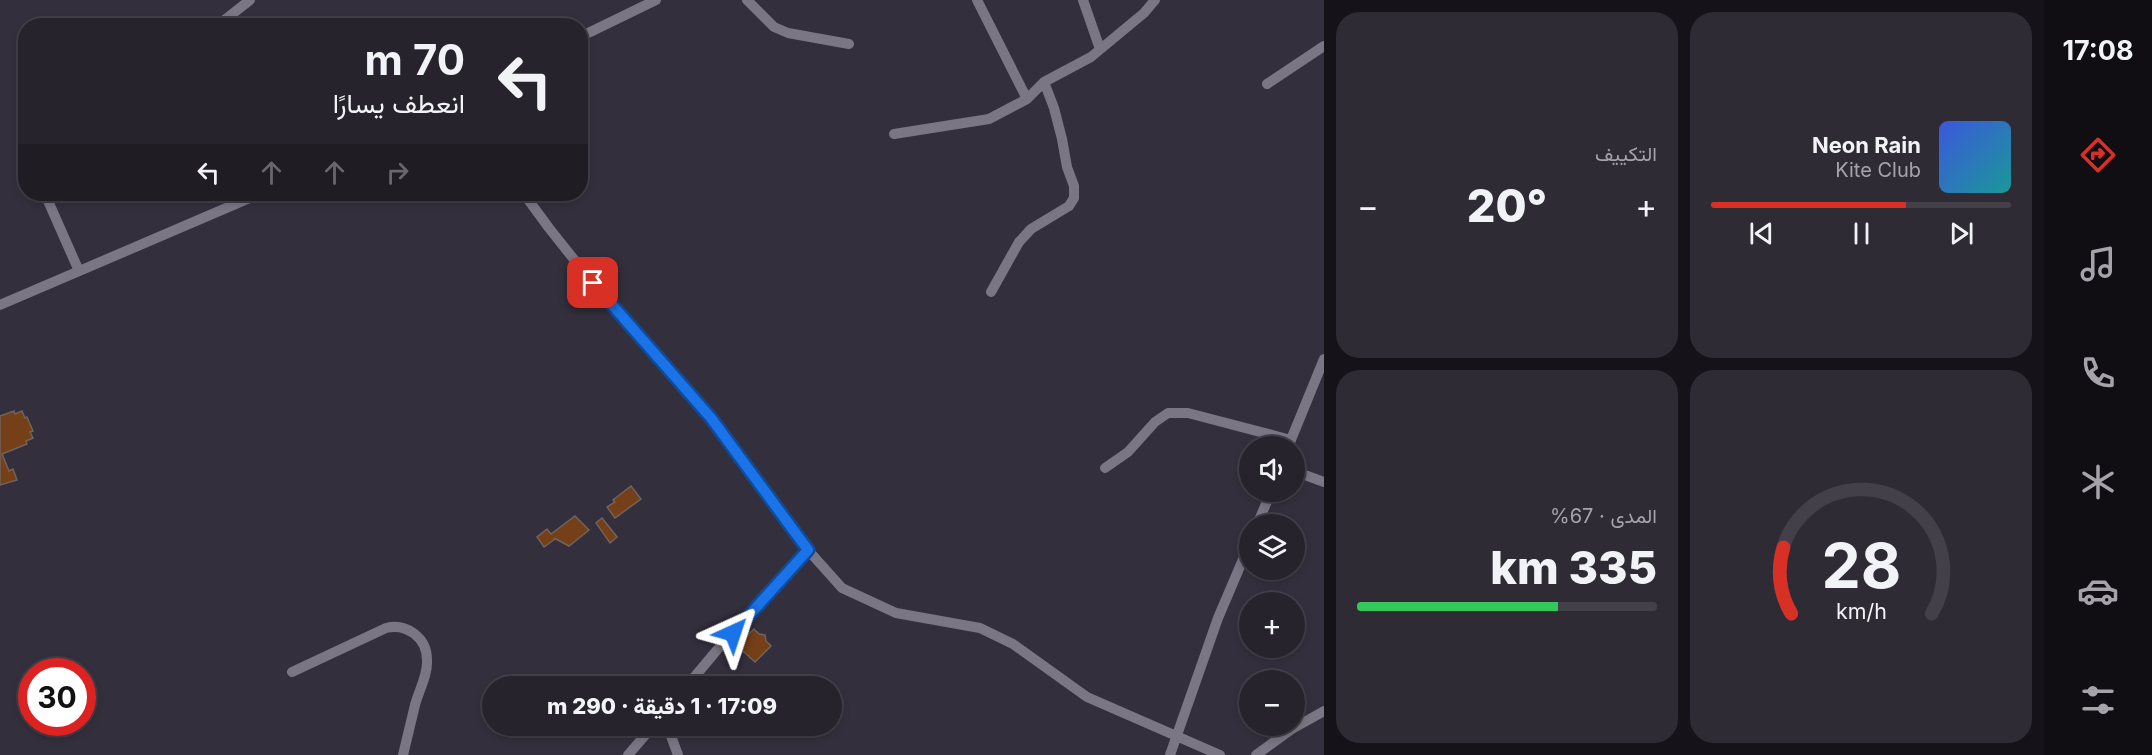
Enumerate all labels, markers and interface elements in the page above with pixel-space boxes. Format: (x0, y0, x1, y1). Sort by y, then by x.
text: 70 m (365, 34, 465, 85)
text: 17:08 (2062, 34, 2134, 67)
icon: left (486, 42, 564, 120)
text: انعطف يسارًا (333, 87, 465, 120)
text: Neon Rain (1812, 132, 1921, 158)
icon: directions (2077, 134, 2119, 176)
text: التكييف (1595, 142, 1657, 166)
icon: left (192, 156, 225, 189)
icon: ahead (255, 156, 288, 189)
icon: ahead (318, 156, 351, 189)
icon: right (381, 156, 414, 189)
text: Kite Club (1835, 158, 1921, 182)
text: 20° (1467, 178, 1547, 233)
text: − (1357, 186, 1379, 226)
text: + (1635, 186, 1657, 226)
icon: previous (1745, 217, 1778, 250)
icon: pause (1845, 217, 1878, 250)
icon: next (1945, 217, 1978, 250)
icon: music (2077, 243, 2119, 285)
pin (567, 257, 618, 308)
icon: arrive (576, 266, 609, 299)
icon: phone (2077, 352, 2119, 394)
map controls (1239, 436, 1305, 736)
button: sound (1239, 436, 1305, 502)
icon: climate (2077, 461, 2119, 503)
text: المدى · 67% (1550, 504, 1657, 528)
button: layers (1239, 514, 1305, 580)
text: 28 (1821, 528, 1901, 603)
text: 335 km (1490, 540, 1657, 595)
icon: car (2077, 570, 2119, 612)
button: + (1239, 592, 1305, 658)
text: km/h (1836, 598, 1886, 624)
position arrow (701, 601, 765, 665)
speed limit sign: 30 (18, 658, 96, 736)
button: − (1239, 670, 1305, 736)
icon: filters (2077, 679, 2119, 721)
text: 17:09 · 1 دقيقة · 290 m (547, 693, 777, 719)

